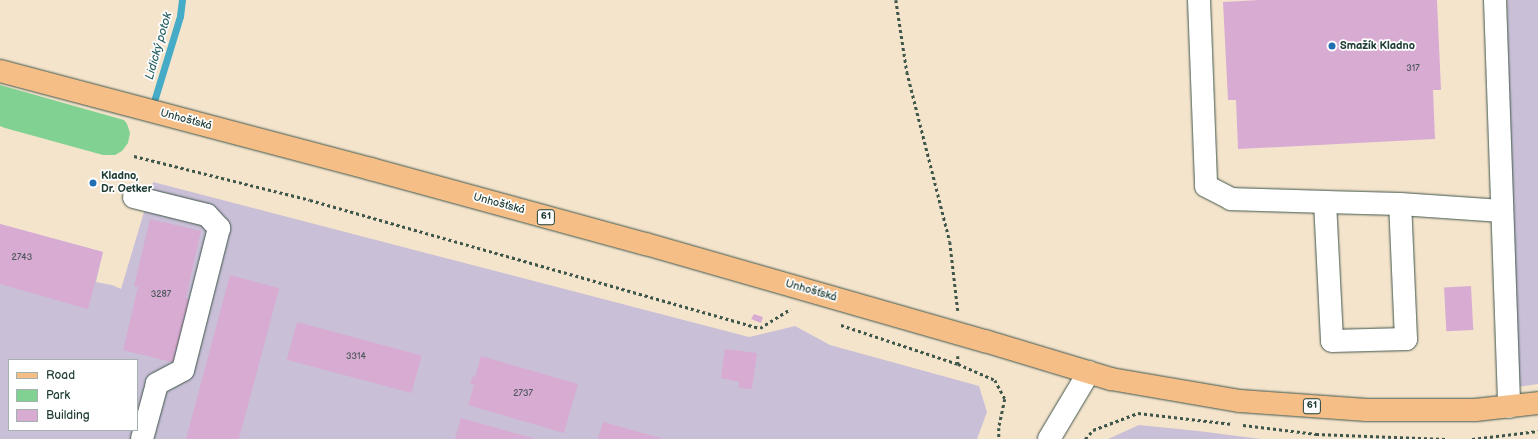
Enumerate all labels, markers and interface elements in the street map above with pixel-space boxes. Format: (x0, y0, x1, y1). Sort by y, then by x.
water label: Lidický potok (142, 10, 176, 82)
place label: Smažík Kladno (1340, 39, 1415, 53)
marker: Smažík Kladno (1327, 41, 1337, 51)
house number: 317 (1406, 64, 1420, 74)
street label: Unhošťská (159, 107, 213, 133)
place label: Kladno, Dr. Oetker (101, 170, 152, 196)
marker: Kladno, Dr. Oetker (88, 178, 98, 188)
street label: Unhošťská (472, 191, 526, 217)
road number: 61 (536, 209, 556, 225)
house number: 2743 (12, 253, 32, 263)
street label: Unhošťská (784, 277, 838, 305)
house number: 3287 (151, 290, 171, 300)
house number: 3314 (346, 352, 366, 362)
legend (8, 359, 138, 431)
text: Road (46, 368, 75, 383)
text: Park (46, 388, 70, 403)
house number: 2737 (513, 389, 533, 399)
road number: 61 (1302, 398, 1322, 414)
text: Building (46, 408, 90, 423)

